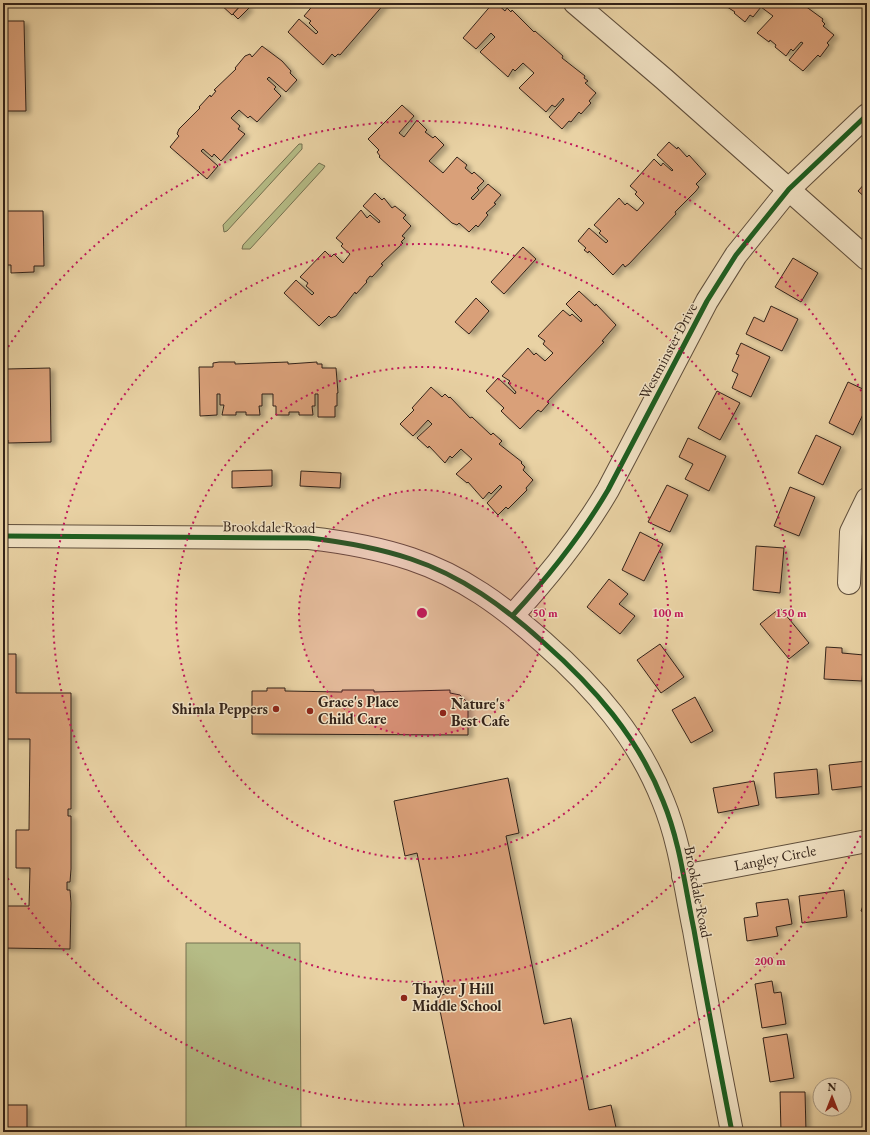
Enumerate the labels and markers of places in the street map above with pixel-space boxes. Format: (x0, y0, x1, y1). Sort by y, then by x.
centre of rings (415, 606, 429, 620)
place label: Grace's Place Child Care (318, 692, 399, 728)
place label: Nature's Best Cafe (451, 694, 510, 730)
place label: Shimla Peppers (172, 699, 268, 718)
marker: Shimla Peppers (271, 704, 281, 714)
marker: Grace's Place Child Care (305, 706, 315, 716)
marker: Nature's Best Cafe (438, 708, 448, 718)
place label: Thayer J Hill Middle School (412, 979, 502, 1015)
marker: Thayer J Hill Middle School (399, 993, 409, 1003)

